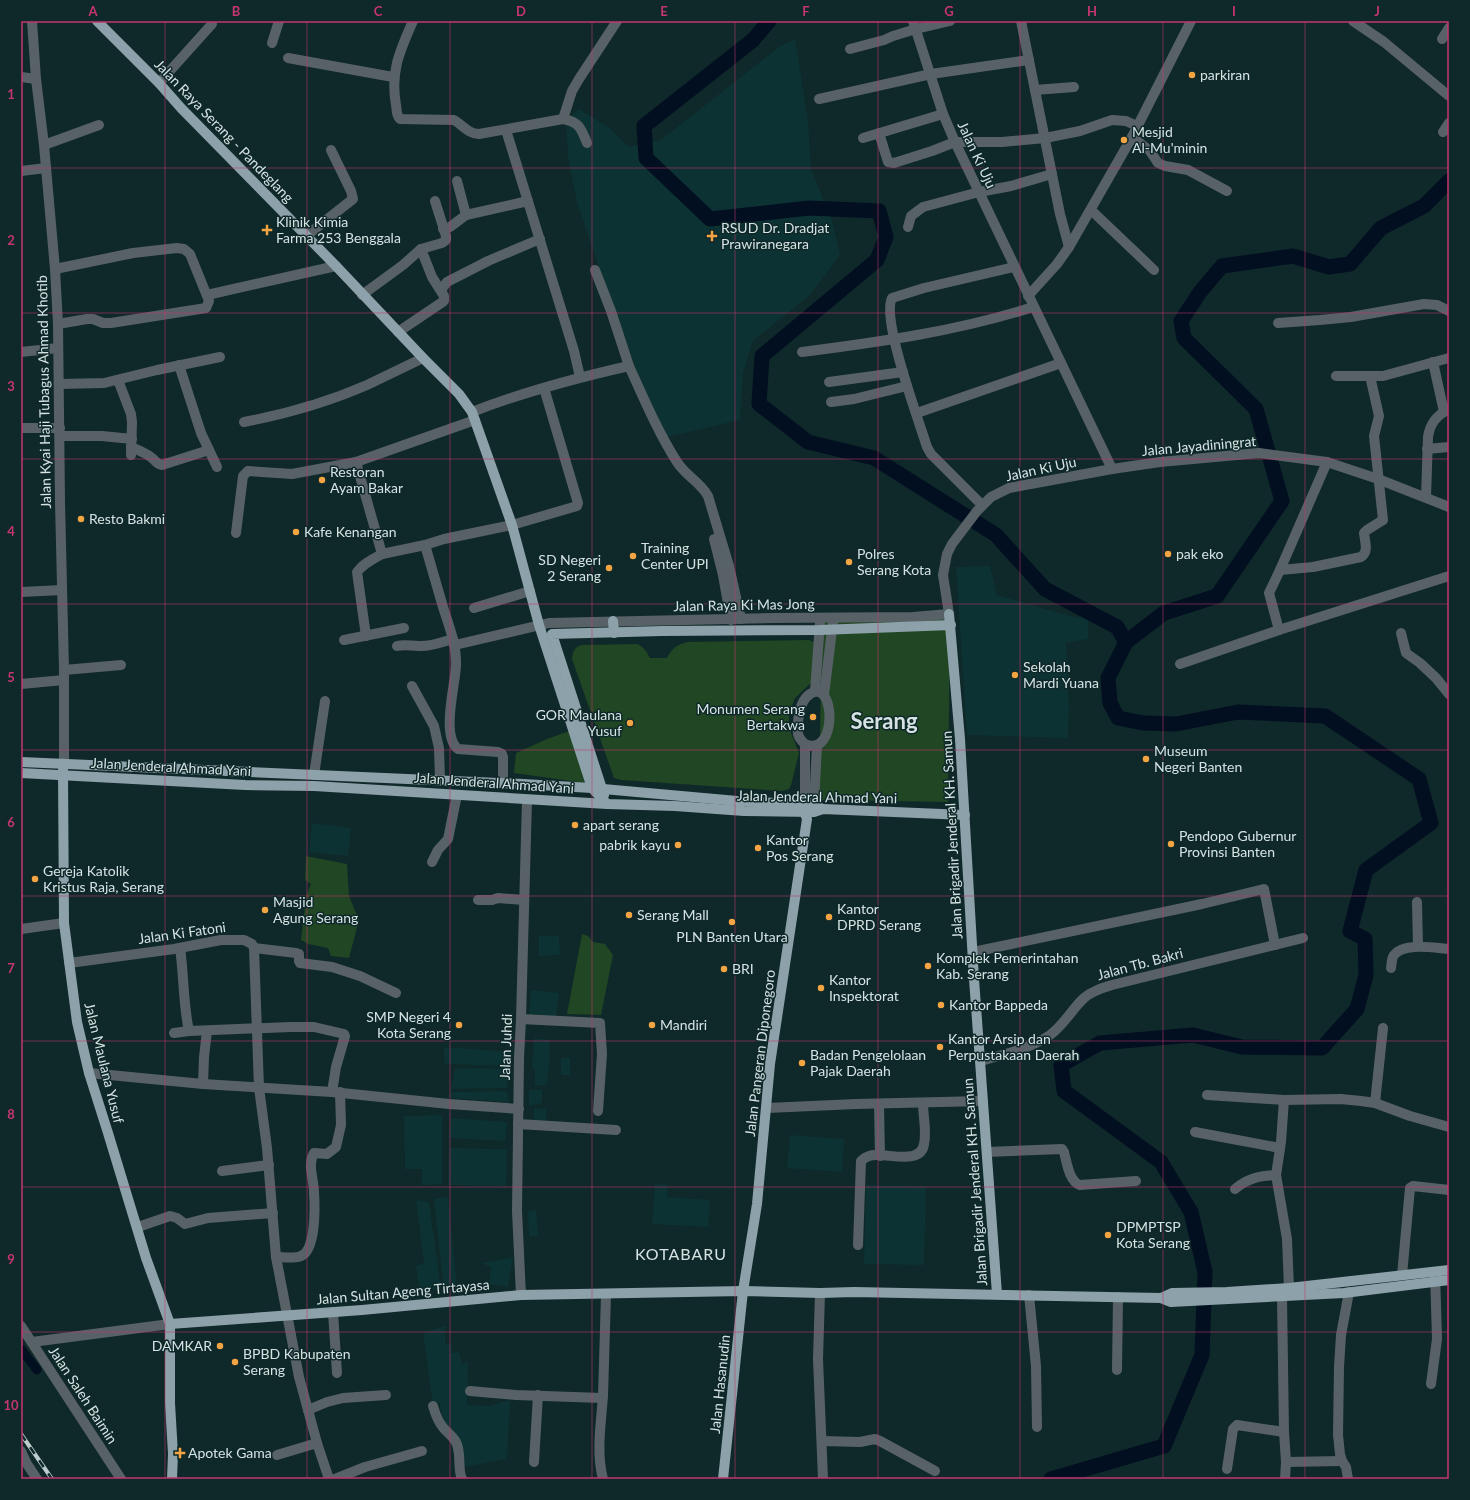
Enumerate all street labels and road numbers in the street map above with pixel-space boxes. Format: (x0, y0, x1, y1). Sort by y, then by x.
street label: Jalan Raya Serang - Pandeglang (151, 56, 297, 206)
street label: Jalan Ki Uju (955, 119, 1000, 191)
street label: Jalan Kyai Haji Tubagus Ahmad Khotib (33, 275, 54, 509)
street label: Jalan Jayadiningrat (1141, 432, 1257, 459)
street label: Jalan Ki Uju (1004, 453, 1078, 484)
street label: Jalan Raya Ki Mas Jong (673, 595, 815, 614)
street label: Jalan Brigadir Jenderal KH. Samun (938, 731, 965, 940)
street label: Jalan Jenderal Ahmad Yani (91, 754, 251, 779)
street label: Jalan Jenderal Ahmad Yani (414, 768, 575, 797)
street label: Jalan Jenderal Ahmad Yani (737, 787, 897, 806)
street label: Jalan Ki Fatoni (137, 918, 227, 947)
street label: Jalan Tb. Bakri (1095, 944, 1185, 983)
street label: Jalan Pangeran Diponegoro (741, 969, 778, 1137)
street label: Jalan Maulana Yusuf (81, 1001, 128, 1125)
street label: Jalan Juhdi (496, 1014, 515, 1080)
street label: Jalan Brigadir Jenderal KH. Samun (959, 1078, 990, 1287)
street label: Jalan Sultan Ageng Tirtayasa (316, 1275, 490, 1308)
street label: Jalan Hasanudin (706, 1334, 733, 1434)
street label: Jalan Saleh Baimin (46, 1343, 121, 1447)

